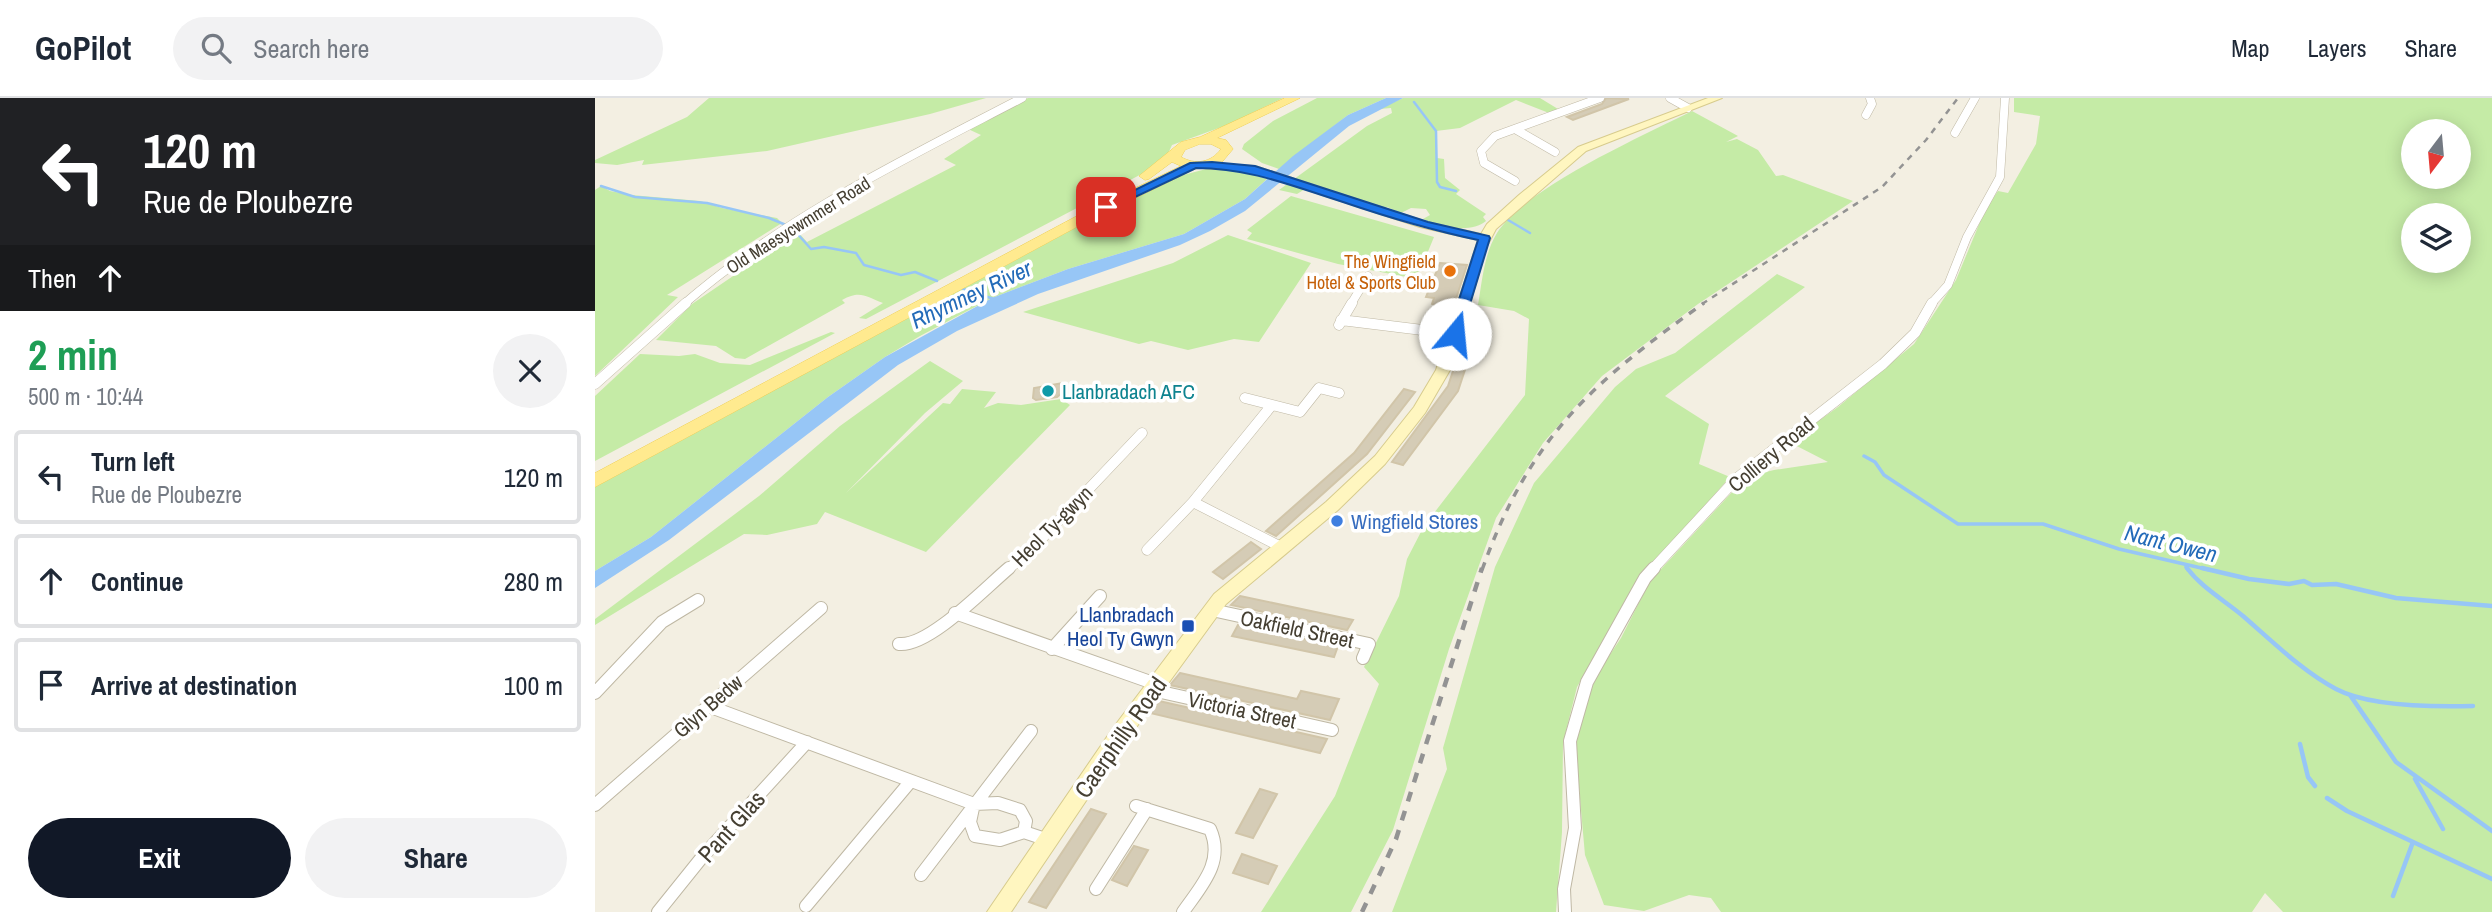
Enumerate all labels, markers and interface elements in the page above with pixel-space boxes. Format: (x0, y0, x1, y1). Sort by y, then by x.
search box (173, 17, 663, 80)
text: GoPilot (35, 26, 131, 70)
icon: search (197, 29, 235, 67)
text: Search here (253, 31, 369, 66)
text: Map (2231, 32, 2269, 64)
text: Layers (2307, 32, 2366, 64)
text: Share (2404, 32, 2457, 64)
text: 120 m (143, 117, 257, 183)
north arrow (2401, 119, 2471, 189)
map controls (2401, 119, 2471, 273)
icon: left (28, 126, 119, 217)
street label: Old Maesycwmmer Road (721, 171, 875, 279)
pin (1076, 177, 1136, 237)
text: Rue de Ploubezre (143, 180, 353, 223)
icon: arrive (1087, 188, 1125, 226)
button: layers (2401, 203, 2471, 273)
place label: The Wingfield Hotel & Sports Club (1306, 249, 1436, 295)
water label: Rhymney River (906, 252, 1037, 336)
icon: ahead (91, 259, 129, 297)
text: Then (28, 261, 77, 296)
marker: The Wingfield Hotel & Sports Club (1442, 263, 1458, 279)
position arrow (1418, 297, 1492, 371)
text: 2 min (28, 327, 118, 383)
button: close (493, 334, 567, 408)
place label: Llanbradach AFC (1062, 377, 1195, 406)
text: 500 m · 10:44 (28, 381, 143, 412)
marker: Llanbradach AFC (1040, 383, 1056, 399)
street label: Colliery Road (1722, 409, 1820, 499)
text: Turn left (91, 444, 175, 479)
icon: left (32, 458, 70, 496)
text: 120 m (504, 460, 563, 495)
text: Rue de Ploubezre (91, 479, 242, 510)
street label: Heol Ty-gwyn (1005, 479, 1099, 573)
place label: Wingfield Stores (1351, 507, 1478, 536)
marker: Wingfield Stores (1329, 513, 1345, 529)
water label: Nant Owen (2121, 517, 2221, 569)
icon: ahead (32, 562, 70, 600)
text: Continue (91, 564, 183, 599)
text: 280 m (504, 564, 563, 599)
place label: Llanbradach Heol Ty Gwyn (1067, 600, 1174, 653)
street label: Oakfield Street (1238, 603, 1356, 655)
marker: Llanbradach Heol Ty Gwyn (1180, 618, 1196, 634)
icon: arrive (32, 666, 70, 704)
street label: Glyn Bedw (667, 667, 749, 744)
text: Arrive at destination (91, 668, 297, 703)
text: 100 m (504, 668, 563, 703)
street label: Caerphilly Road (1066, 670, 1174, 804)
street label: Victoria Street (1185, 684, 1299, 736)
street label: Pant Glas (690, 783, 772, 869)
button: Exit (28, 818, 291, 898)
button: Share (305, 818, 567, 898)

